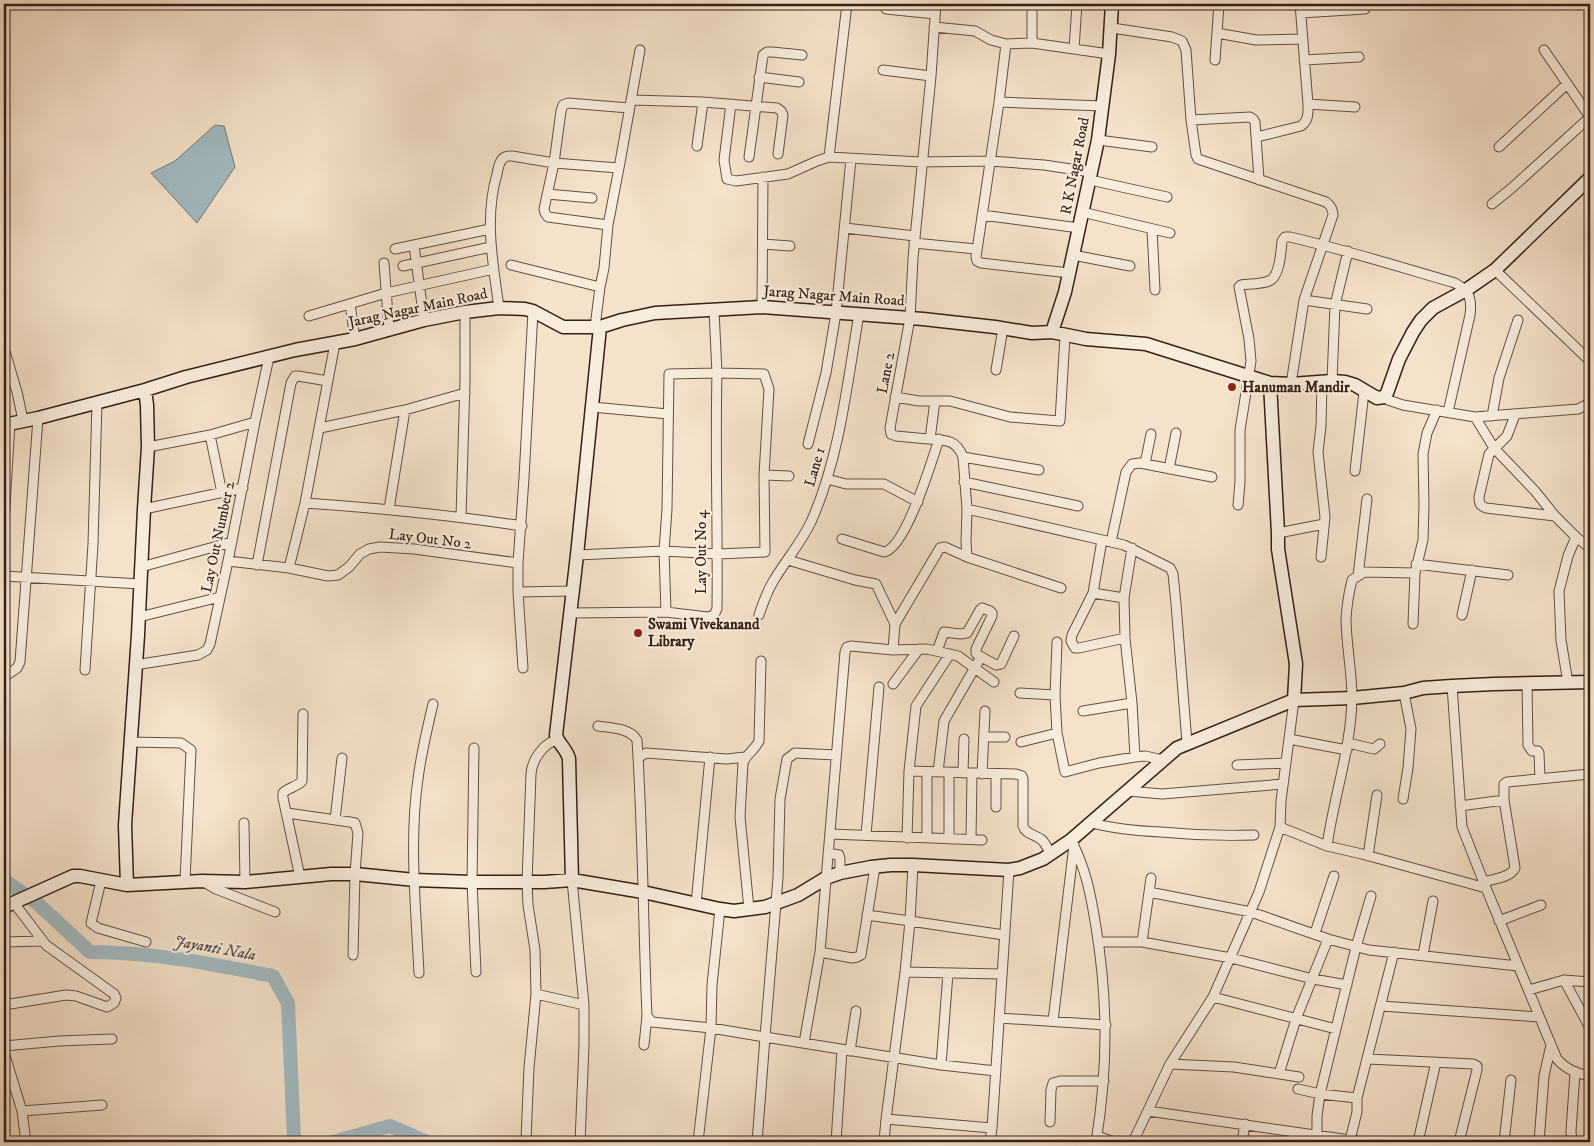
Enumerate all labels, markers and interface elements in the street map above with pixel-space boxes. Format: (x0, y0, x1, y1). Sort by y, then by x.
street label: R K Nagar Road (1056, 115, 1094, 216)
street label: Jarag Nagar Main Road (761, 281, 906, 310)
street label: Jarag Nagar Main Road (345, 284, 490, 332)
street label: Lane 2 (873, 350, 899, 395)
place label: Hanuman Mandir (1242, 378, 1350, 397)
marker: Hanuman Mandir (1226, 381, 1238, 393)
street label: Lane 1 (800, 445, 830, 489)
street label: Lay Out Number 2 (197, 479, 239, 594)
street label: Lay Out No 4 (692, 509, 711, 594)
street label: Lay Out No 2 (388, 524, 473, 554)
place label: Swami Vivekanand Library (648, 615, 760, 651)
marker: Swami Vivekanand Library (632, 627, 644, 639)
water label: Jayanti Nala (173, 931, 258, 965)

